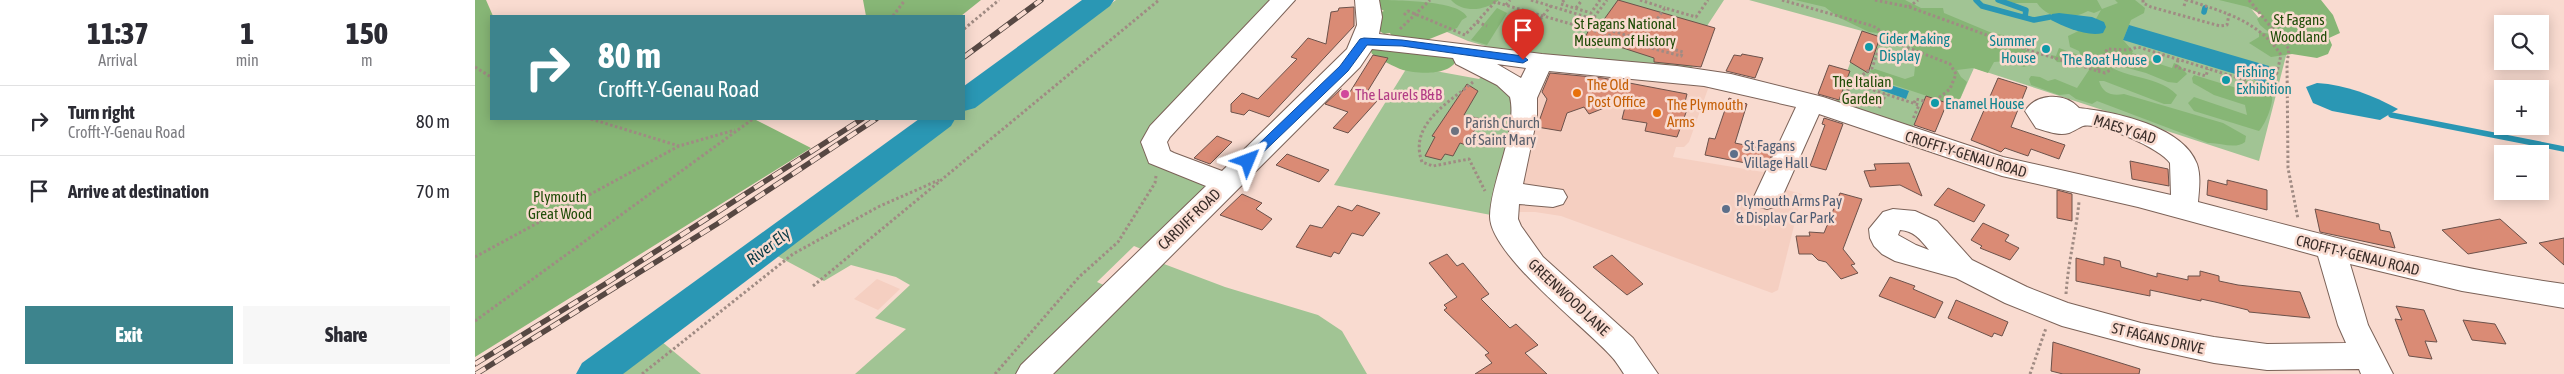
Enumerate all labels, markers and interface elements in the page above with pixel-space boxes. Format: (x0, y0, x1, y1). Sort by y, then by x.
pin (1502, 9, 1544, 60)
park label: St Fagans Woodland (2271, 11, 2327, 45)
park label: St Fagans National Museum of History (1574, 15, 1676, 49)
map controls (2494, 15, 2549, 200)
button: search (2494, 15, 2549, 70)
text: 11:37 (87, 16, 149, 50)
text: 1 (240, 16, 254, 50)
text: 150 (346, 16, 388, 50)
icon: arrive (1509, 16, 1537, 44)
place label: Cider Making Display (1879, 30, 1951, 64)
place label: Summer House (1990, 32, 2037, 66)
icon: right (515, 35, 580, 100)
text: 80 m (598, 35, 661, 75)
marker: Cider Making Display (1863, 41, 1875, 53)
marker: Summer House (2040, 43, 2052, 55)
text: Arrival (98, 51, 137, 69)
text: min (236, 51, 259, 69)
text: m (361, 51, 373, 69)
place label: The Boat House (2062, 51, 2147, 68)
marker: The Boat House (2151, 53, 2163, 65)
place label: Fishing Exhibition (2236, 63, 2292, 97)
park label: The Italian Garden (1832, 73, 1892, 107)
marker: Fishing Exhibition (2220, 74, 2232, 86)
text: Crofft-Y-Genau Road (598, 76, 759, 102)
place label: The Old Post Office (1587, 76, 1646, 110)
button: + (2494, 80, 2549, 135)
place label: The Laurels B&B (1355, 86, 1442, 103)
marker: The Old Post Office (1571, 87, 1583, 99)
marker: The Laurels B&B (1339, 88, 1351, 100)
place label: Enamel House (1945, 95, 2025, 112)
place label: The Plymouth Arms (1667, 96, 1743, 130)
marker: Enamel House (1929, 97, 1941, 109)
text: Turn right (68, 101, 135, 123)
icon: right (25, 107, 53, 135)
marker: The Plymouth Arms (1651, 107, 1663, 119)
text: 80 m (416, 110, 450, 132)
street label: MAES Y GAD (2092, 111, 2158, 147)
place label: Parish Church of Saint Mary (1465, 114, 1540, 148)
text: Crofft-Y-Genau Road (68, 123, 185, 141)
marker: Parish Church of Saint Mary (1449, 125, 1461, 137)
street label: CROFFT-Y-GENAU ROAD (1903, 127, 2029, 181)
position arrow (1221, 134, 1273, 186)
place label: St Fagans Village Hall (1744, 137, 1808, 171)
button: − (2494, 145, 2549, 200)
marker: St Fagans Village Hall (1728, 148, 1740, 160)
icon: arrive (25, 177, 53, 205)
text: Arrive at destination (68, 180, 209, 202)
text: 70 m (416, 180, 450, 202)
street label: CARDIFF ROAD (1154, 185, 1224, 253)
park label: Plymouth Great Wood (528, 188, 592, 222)
place label: Plymouth Arms Pay & Display Car Park (1736, 192, 1842, 226)
marker: Plymouth Arms Pay & Display Car Park (1720, 203, 1732, 215)
water label: River Ely (743, 224, 794, 269)
street label: CROFFT-Y-GENAU ROAD (2295, 231, 2421, 279)
street label: GREENWOOD LANE (1525, 255, 1613, 339)
button: Exit (25, 306, 233, 364)
button: Share (243, 306, 450, 364)
street label: ST FAGANS DRIVE (2110, 319, 2206, 357)

